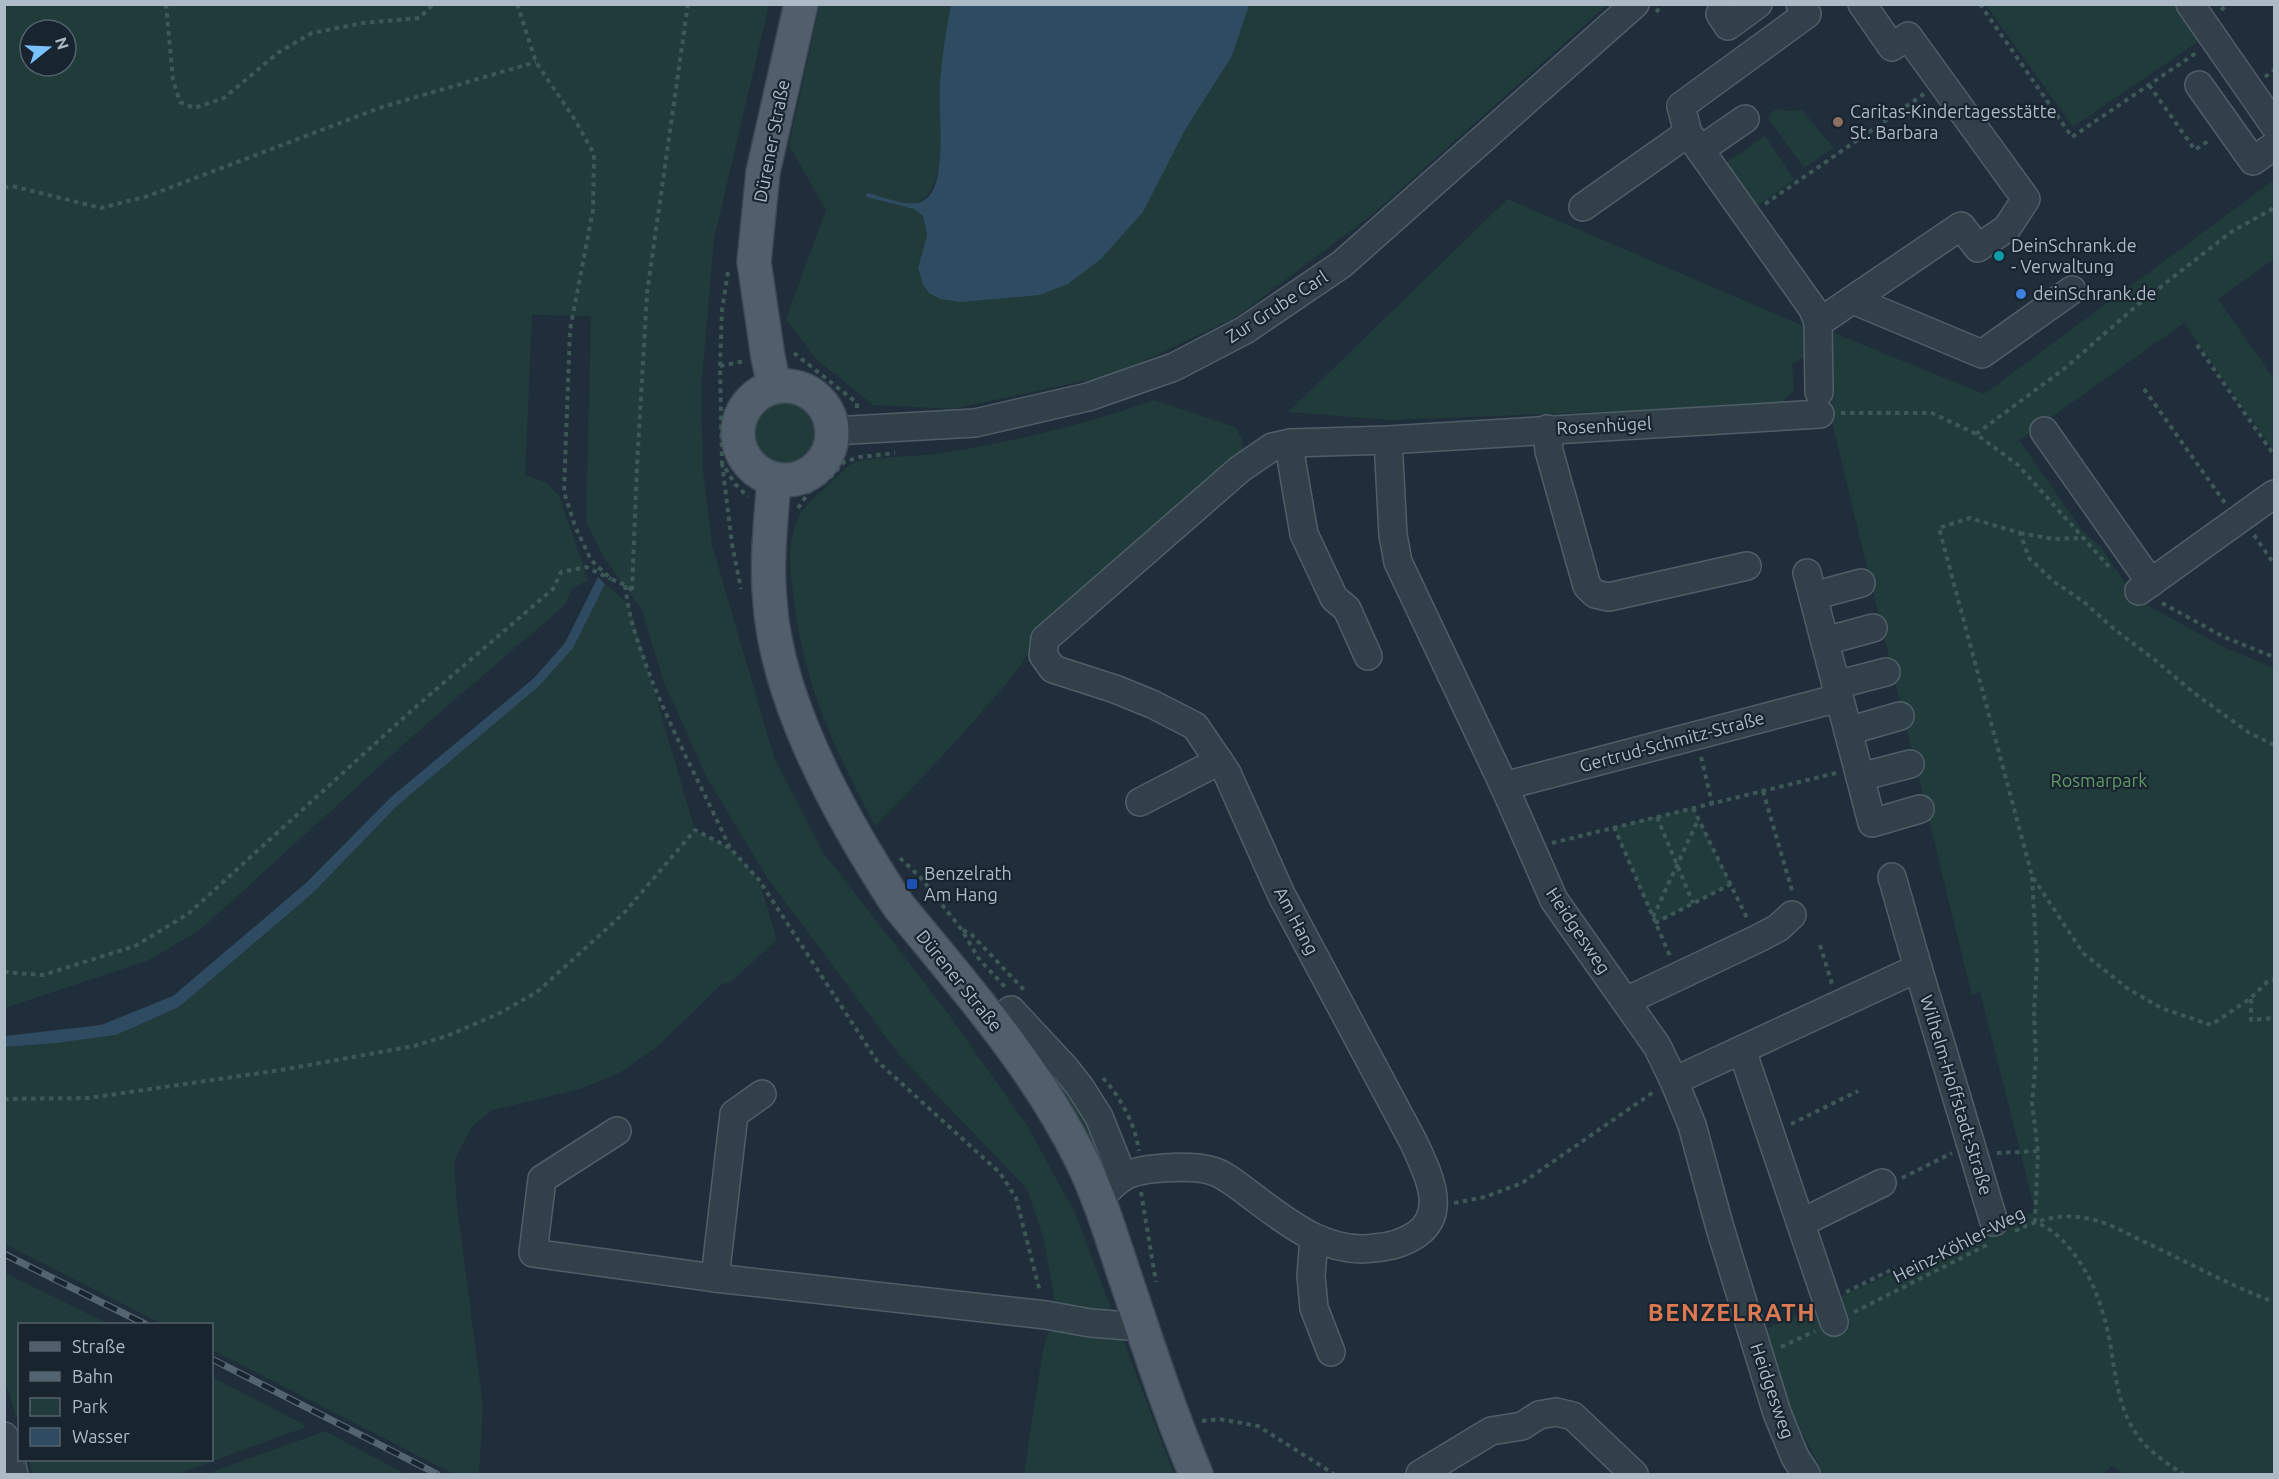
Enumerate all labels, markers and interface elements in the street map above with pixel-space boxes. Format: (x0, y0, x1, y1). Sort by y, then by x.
north arrow (18, 18, 78, 78)
text: N (52, 35, 73, 52)
street label: Dürener Straße (749, 78, 793, 204)
place label: Caritas-Kindertagesstätte St. Barbara (1850, 101, 2057, 142)
marker: Caritas-Kindertagesstätte St. Barbara (1831, 115, 1845, 129)
place label: DeinSchrank.de - Verwaltung (2011, 235, 2137, 276)
marker: DeinSchrank.de - Verwaltung (1992, 249, 2006, 263)
street label: Zur Grube Carl (1222, 266, 1331, 346)
place label: deinSchrank.de (2033, 283, 2156, 303)
marker: deinSchrank.de (2014, 287, 2028, 301)
street label: Rosenhügel (1556, 413, 1652, 437)
street label: Gertrud-Schmitz-Straße (1577, 707, 1766, 775)
park label: Rosmarpark (2051, 770, 2147, 790)
place label: Benzelrath Am Hang (924, 863, 1012, 904)
marker: Benzelrath Am Hang (905, 877, 919, 891)
street label: Am Hang (1271, 883, 1323, 958)
street label: Heidgesweg (1543, 884, 1615, 977)
street label: Dürener Straße (913, 926, 1007, 1035)
street label: Wilhelm-Hoffstadt-Straße (1917, 992, 1997, 1197)
street label: Heinz-Köhler-Weg (1889, 1202, 2028, 1286)
district label: BENZELRATH (1648, 1299, 1816, 1326)
legend (18, 1323, 213, 1461)
text: Straße (72, 1336, 125, 1356)
street label: Heidgesweg (1747, 1340, 1799, 1441)
text: Bahn (72, 1366, 113, 1386)
text: Park (72, 1396, 108, 1416)
text: Wasser (72, 1426, 130, 1446)

